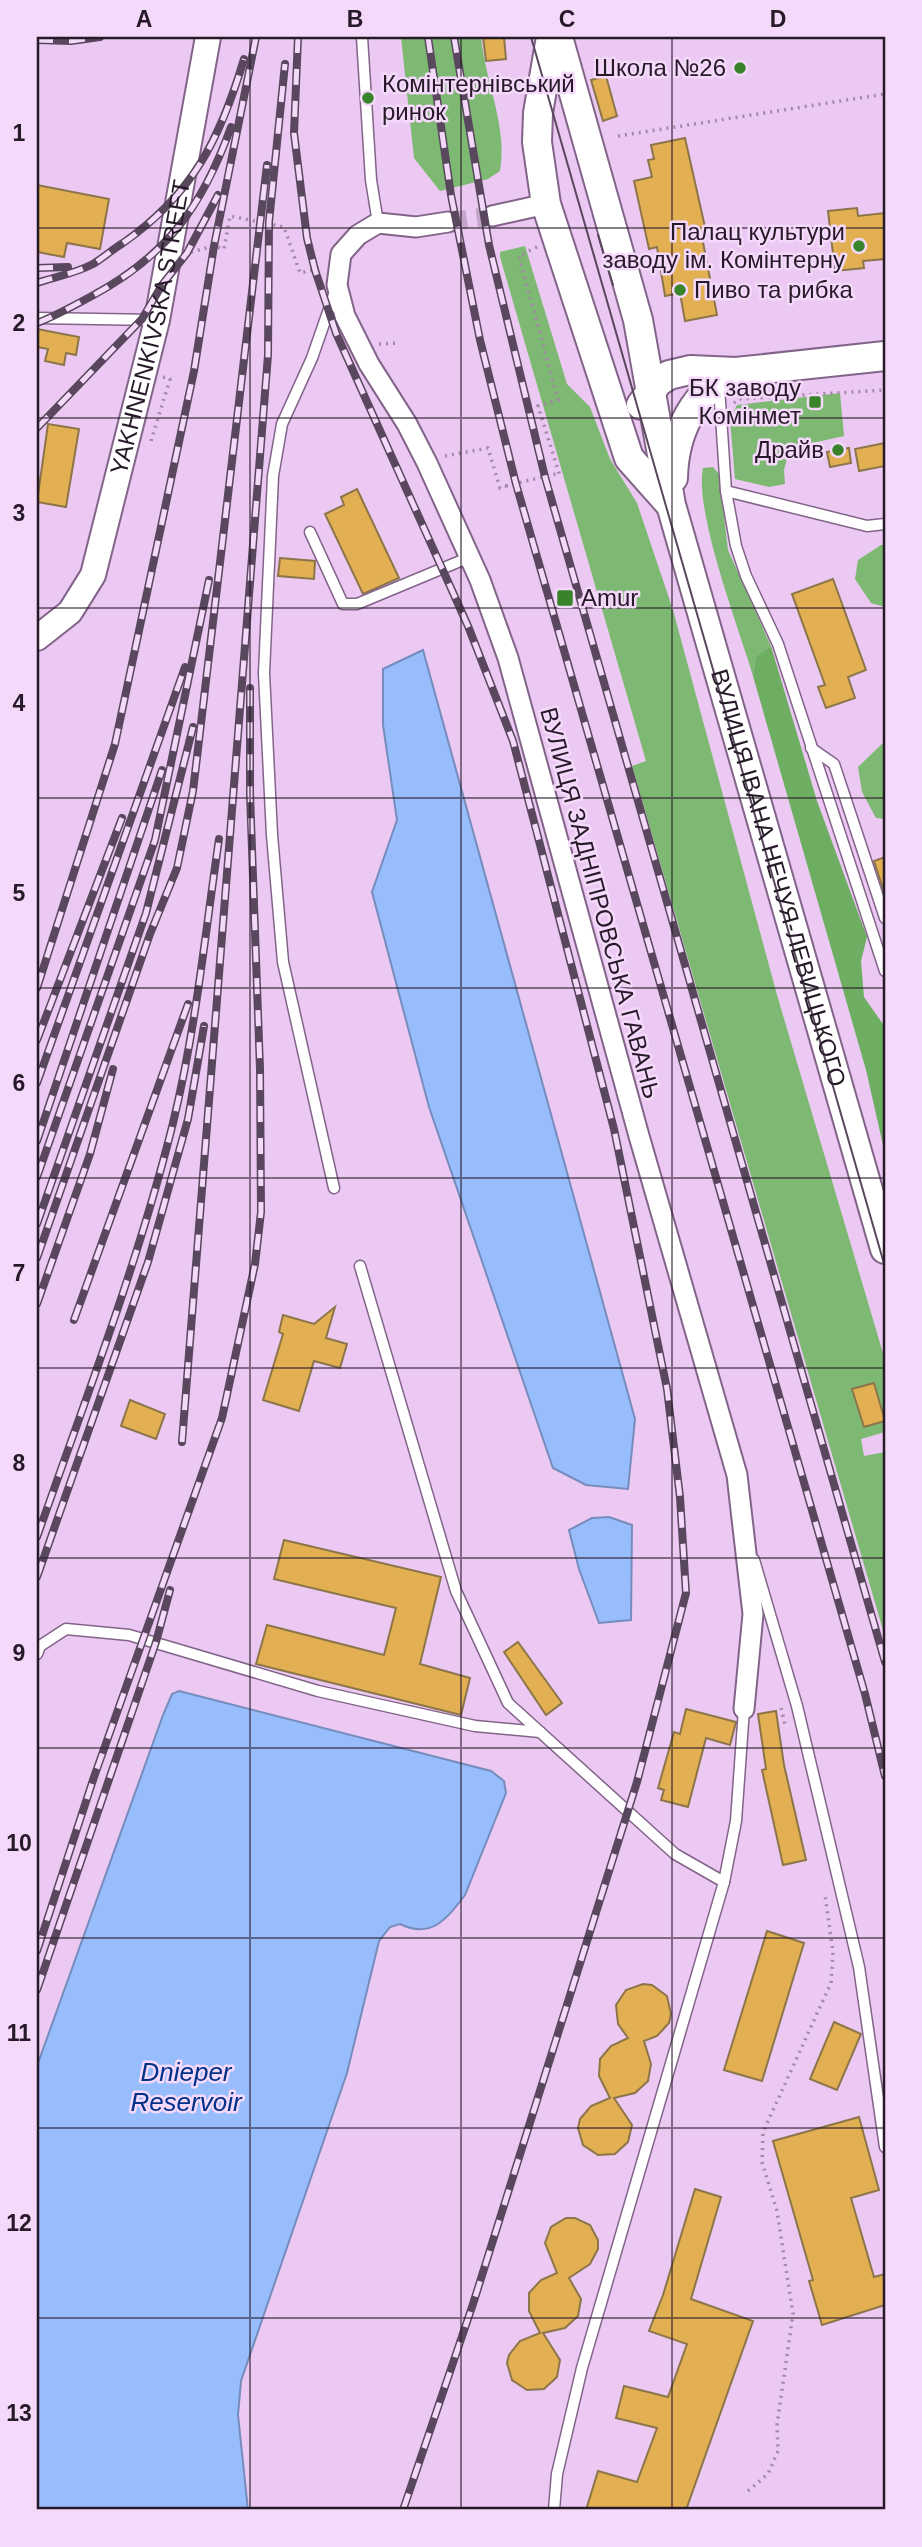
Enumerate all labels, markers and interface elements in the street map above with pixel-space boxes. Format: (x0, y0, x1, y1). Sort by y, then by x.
text: A (136, 6, 152, 32)
text: B (347, 6, 363, 32)
text: C (559, 6, 575, 32)
text: D (770, 6, 786, 32)
place label: Школа №26 (594, 54, 726, 81)
marker: Школа №26 (732, 60, 748, 76)
place label: Комінтернівський ринок (382, 70, 575, 125)
marker: Комінтернівський ринок (360, 90, 376, 106)
text: 1 (13, 120, 26, 146)
street label: YAKHNENKIVSKA STREET (105, 177, 195, 477)
place label: Палац культури заводу ім. Комінтерну (602, 218, 845, 273)
marker: Палац культури заводу ім. Комінтерну (851, 238, 867, 254)
place label: Пиво та рибка (694, 276, 853, 303)
marker: Пиво та рибка (672, 282, 688, 298)
text: 2 (13, 310, 25, 336)
place label: БК заводу Комінмет (689, 374, 801, 429)
marker: БК заводу Комінмет (807, 394, 823, 410)
place label: Драйв (755, 436, 824, 463)
marker: Драйв (830, 442, 846, 458)
text: 3 (13, 500, 25, 526)
place label: Amur (581, 584, 638, 611)
marker: Amur (555, 588, 575, 608)
street label: ВУЛИЦЯ ІВАНА НЕЧУЯ-ЛЕВИЦЬКОГО (706, 666, 852, 1090)
text: 4 (13, 690, 26, 716)
street label: ВУЛИЦЯ ЗАДНІПРОВСЬКА ГАВАНЬ (535, 704, 666, 1101)
text: 5 (13, 880, 26, 906)
text: 6 (13, 1070, 25, 1096)
text: 7 (13, 1260, 25, 1286)
text: 8 (13, 1450, 26, 1476)
text: 9 (13, 1640, 25, 1666)
text: 10 (6, 1830, 32, 1856)
text: 11 (7, 2020, 31, 2046)
water label: Dnieper Reservoir (130, 2057, 243, 2117)
text: 12 (6, 2210, 32, 2236)
text: 13 (6, 2400, 32, 2426)

